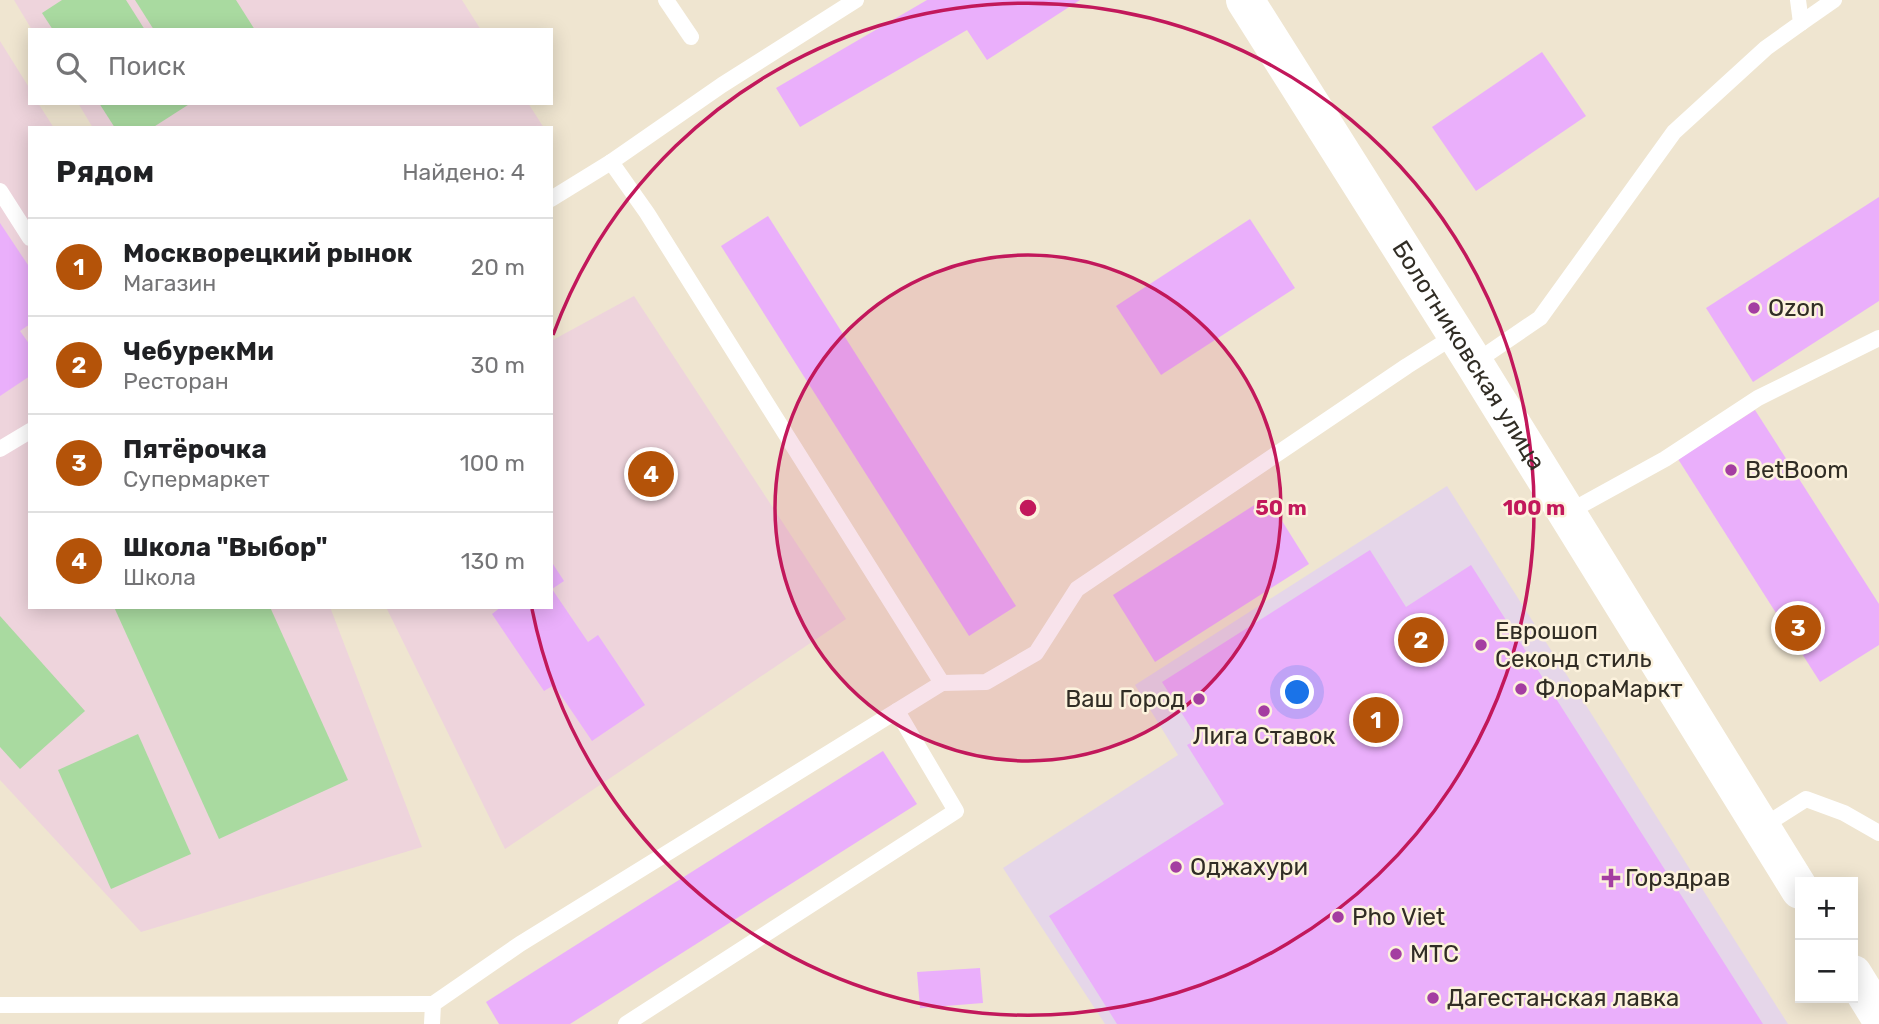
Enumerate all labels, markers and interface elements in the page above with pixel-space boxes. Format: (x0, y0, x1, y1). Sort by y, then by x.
search box (28, 28, 553, 105)
icon: search (52, 48, 90, 86)
text: Поиск (108, 51, 186, 82)
text: Рядом (56, 154, 154, 190)
text: Найдено: 4 (402, 158, 525, 186)
street label: Болотниковская улица (1387, 236, 1551, 475)
text: Москворецкий рынок (123, 238, 413, 269)
text: 1 (73, 253, 85, 281)
text: 20 m (471, 253, 525, 281)
text: Магазин (123, 269, 216, 297)
place label: Ozon (1768, 294, 1825, 322)
marker: Ozon (1746, 300, 1762, 316)
text: ЧебурекМи (123, 336, 274, 367)
text: 2 (72, 351, 86, 379)
text: 30 m (470, 351, 525, 379)
text: Ресторан (123, 367, 229, 395)
text: Пятёрочка (123, 434, 267, 465)
pin: 4 (628, 448, 674, 500)
text: 3 (71, 449, 87, 477)
text: 100 m (460, 449, 525, 477)
place label: BetBoom (1745, 456, 1849, 484)
marker: BetBoom (1723, 462, 1739, 478)
text: Супермаркет (123, 465, 270, 493)
text: 50 m (1255, 495, 1307, 520)
text: 100 m (1503, 495, 1565, 520)
centre of rings (1016, 496, 1040, 520)
text: Школа "Выбор" (123, 532, 328, 563)
text: 4 (71, 547, 87, 575)
text: 130 m (461, 547, 525, 575)
text: Школа (123, 563, 196, 591)
pin: 3 (1775, 602, 1821, 654)
pin: 2 (1398, 614, 1444, 666)
place label: Еврошоп Секонд стиль (1495, 617, 1651, 673)
marker: Еврошоп Секонд стиль (1473, 637, 1489, 653)
your location (1280, 675, 1314, 709)
place label: ФлораМаркт (1535, 675, 1683, 703)
marker: ФлораМаркт (1513, 681, 1529, 697)
place label: Ваш Город (1065, 685, 1185, 713)
marker: Ваш Город (1191, 691, 1207, 707)
pin: 1 (1353, 694, 1399, 746)
marker: Лига Ставок (1256, 703, 1272, 719)
place label: Лига Ставок (1193, 722, 1335, 750)
place label: Оджахури (1190, 853, 1308, 881)
marker: Оджахури (1168, 859, 1184, 875)
place label: Горздрав (1625, 864, 1730, 892)
marker: Горздрав (1603, 870, 1619, 886)
map controls (1795, 877, 1858, 1003)
button: + (1795, 877, 1858, 940)
place label: Pho Viet (1352, 903, 1445, 931)
marker: Pho Viet (1330, 909, 1346, 925)
place label: МТС (1410, 940, 1459, 968)
button: − (1795, 940, 1858, 1003)
marker: МТС (1388, 946, 1404, 962)
place label: Дагестанская лавка (1447, 984, 1679, 1012)
marker: Дагестанская лавка (1425, 990, 1441, 1006)

